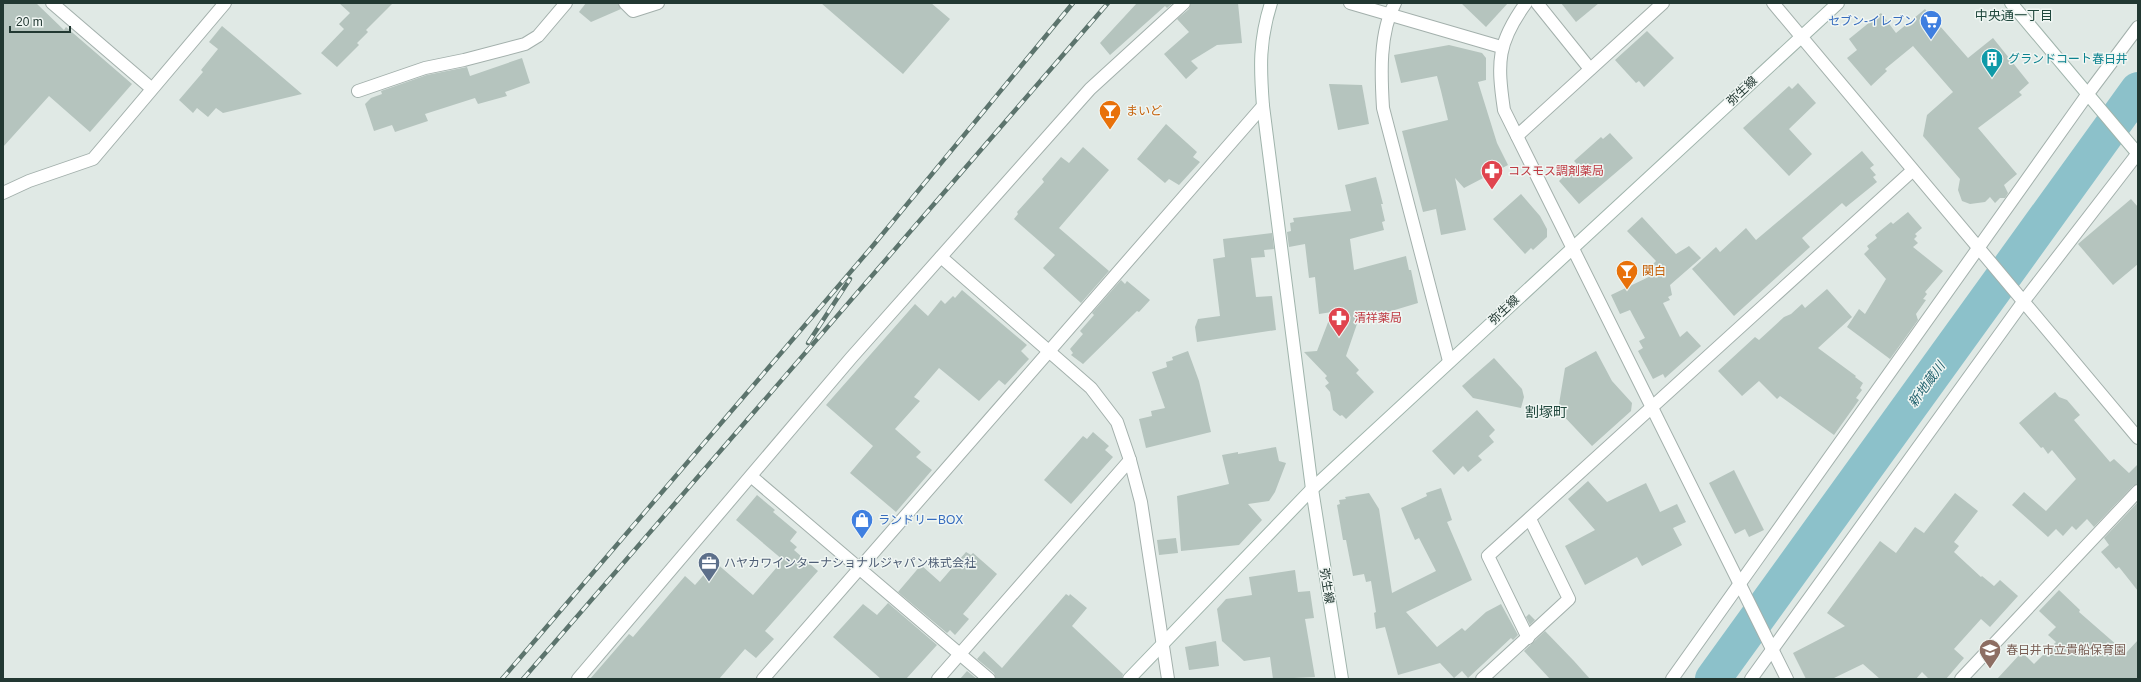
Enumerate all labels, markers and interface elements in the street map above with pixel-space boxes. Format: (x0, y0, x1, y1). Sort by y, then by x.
scale bar (10, 8, 70, 34)
supermarket icon: セブン-イレブン (1918, 8, 1944, 41)
district label: 中央通一丁目 (1975, 8, 2053, 23)
place label: セブン-イレブン (1828, 14, 1916, 28)
text: 20 m (16, 15, 43, 29)
building icon: グランドコート春日井 (1979, 46, 2005, 79)
place label: グランドコート春日井 (2008, 52, 2128, 66)
street label: 弥生線 (1724, 74, 1760, 108)
bar icon: まいど (1097, 98, 1123, 131)
place label: まいど (1126, 104, 1162, 118)
pharmacy icon: コスモス調剤薬局 (1479, 158, 1505, 191)
place label: コスモス調剤薬局 (1508, 164, 1604, 178)
bar icon: 関白 (1614, 258, 1640, 291)
place label: 関白 (1642, 264, 1666, 278)
street label: 弥生線 (1486, 293, 1522, 327)
pharmacy icon: 清祥薬局 (1326, 305, 1352, 338)
place label: 清祥薬局 (1354, 311, 1402, 325)
water label: 新地蔵川 (1905, 357, 1949, 410)
district label: 割塚町 (1525, 404, 1567, 420)
shop icon: ランドリーBOX (849, 507, 875, 540)
place label: ランドリーBOX (878, 513, 963, 527)
office icon: ハヤカワインターナショナルジャパン株式会社 (696, 550, 722, 583)
place label: ハヤカワインターナショナルジャパン株式会社 (724, 556, 976, 570)
street label: 弥生線 (1317, 567, 1337, 605)
school or university icon: 春日井市立貴船保育園 (1977, 637, 2003, 670)
place label: 春日井市立貴船保育園 (2006, 643, 2126, 657)

